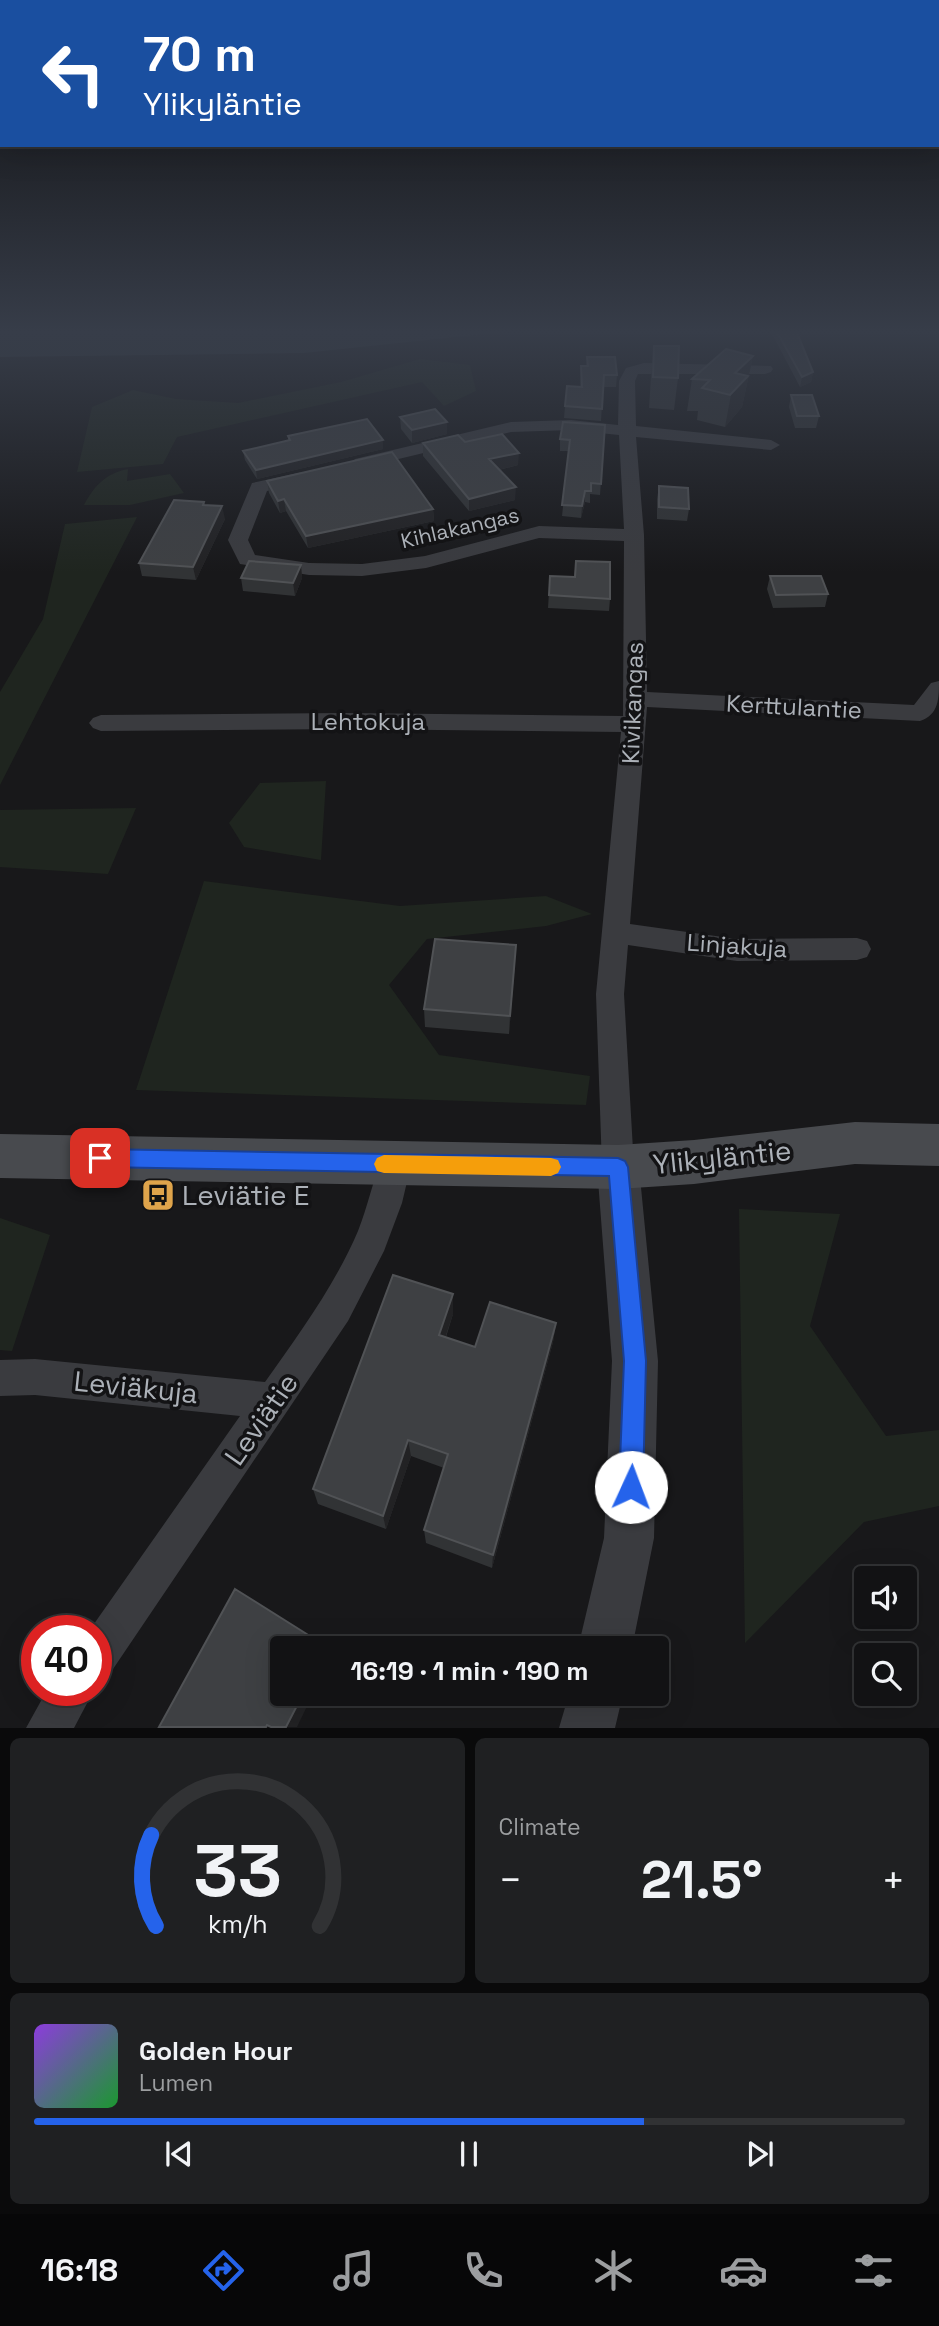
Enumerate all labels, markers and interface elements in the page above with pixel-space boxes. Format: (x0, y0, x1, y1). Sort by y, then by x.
text: 70 m (143, 23, 256, 85)
icon: left (28, 28, 119, 119)
text: Ylikyläntie (143, 84, 302, 124)
street label: Kihlakangas (398, 501, 522, 554)
street label: Kivikangas (615, 641, 650, 765)
street label: Kerttulantie (725, 687, 863, 726)
street label: Lehtokuja (311, 706, 425, 737)
street label: Linjakuja (686, 927, 789, 964)
pin (70, 1128, 130, 1188)
street label: Ylikyläntie (651, 1132, 793, 1182)
icon: arrive (81, 1139, 119, 1177)
bus stop icon: Leviätie E (139, 1176, 177, 1214)
place label: Leviätie E (182, 1177, 310, 1213)
street label: Leviäkuja (72, 1363, 200, 1411)
street label: Leviätie (216, 1366, 306, 1472)
position arrow (594, 1450, 668, 1524)
map controls (854, 1566, 917, 1706)
button: sound (854, 1566, 917, 1629)
speed limit sign: 40 (21, 1615, 112, 1706)
button: search (854, 1643, 917, 1706)
text: 16:19 · 1 min · 190 m (350, 1654, 589, 1688)
text: Climate (499, 1812, 581, 1842)
text: 33 (193, 1825, 282, 1918)
text: 21.5° (641, 1847, 763, 1913)
text: − (499, 1856, 522, 1904)
text: + (881, 1856, 905, 1904)
text: km/h (207, 1908, 267, 1940)
text: Golden Hour (139, 2034, 293, 2068)
text: Lumen (139, 2068, 213, 2098)
icon: previous (160, 2135, 198, 2173)
icon: pause (450, 2135, 488, 2173)
icon: next (741, 2135, 779, 2173)
icon: directions (199, 2246, 248, 2295)
icon: music (329, 2246, 378, 2295)
icon: phone (459, 2246, 508, 2295)
icon: climate (589, 2246, 638, 2295)
icon: car (719, 2246, 768, 2295)
icon: filters (849, 2246, 898, 2295)
text: 16:18 (41, 2250, 118, 2290)

